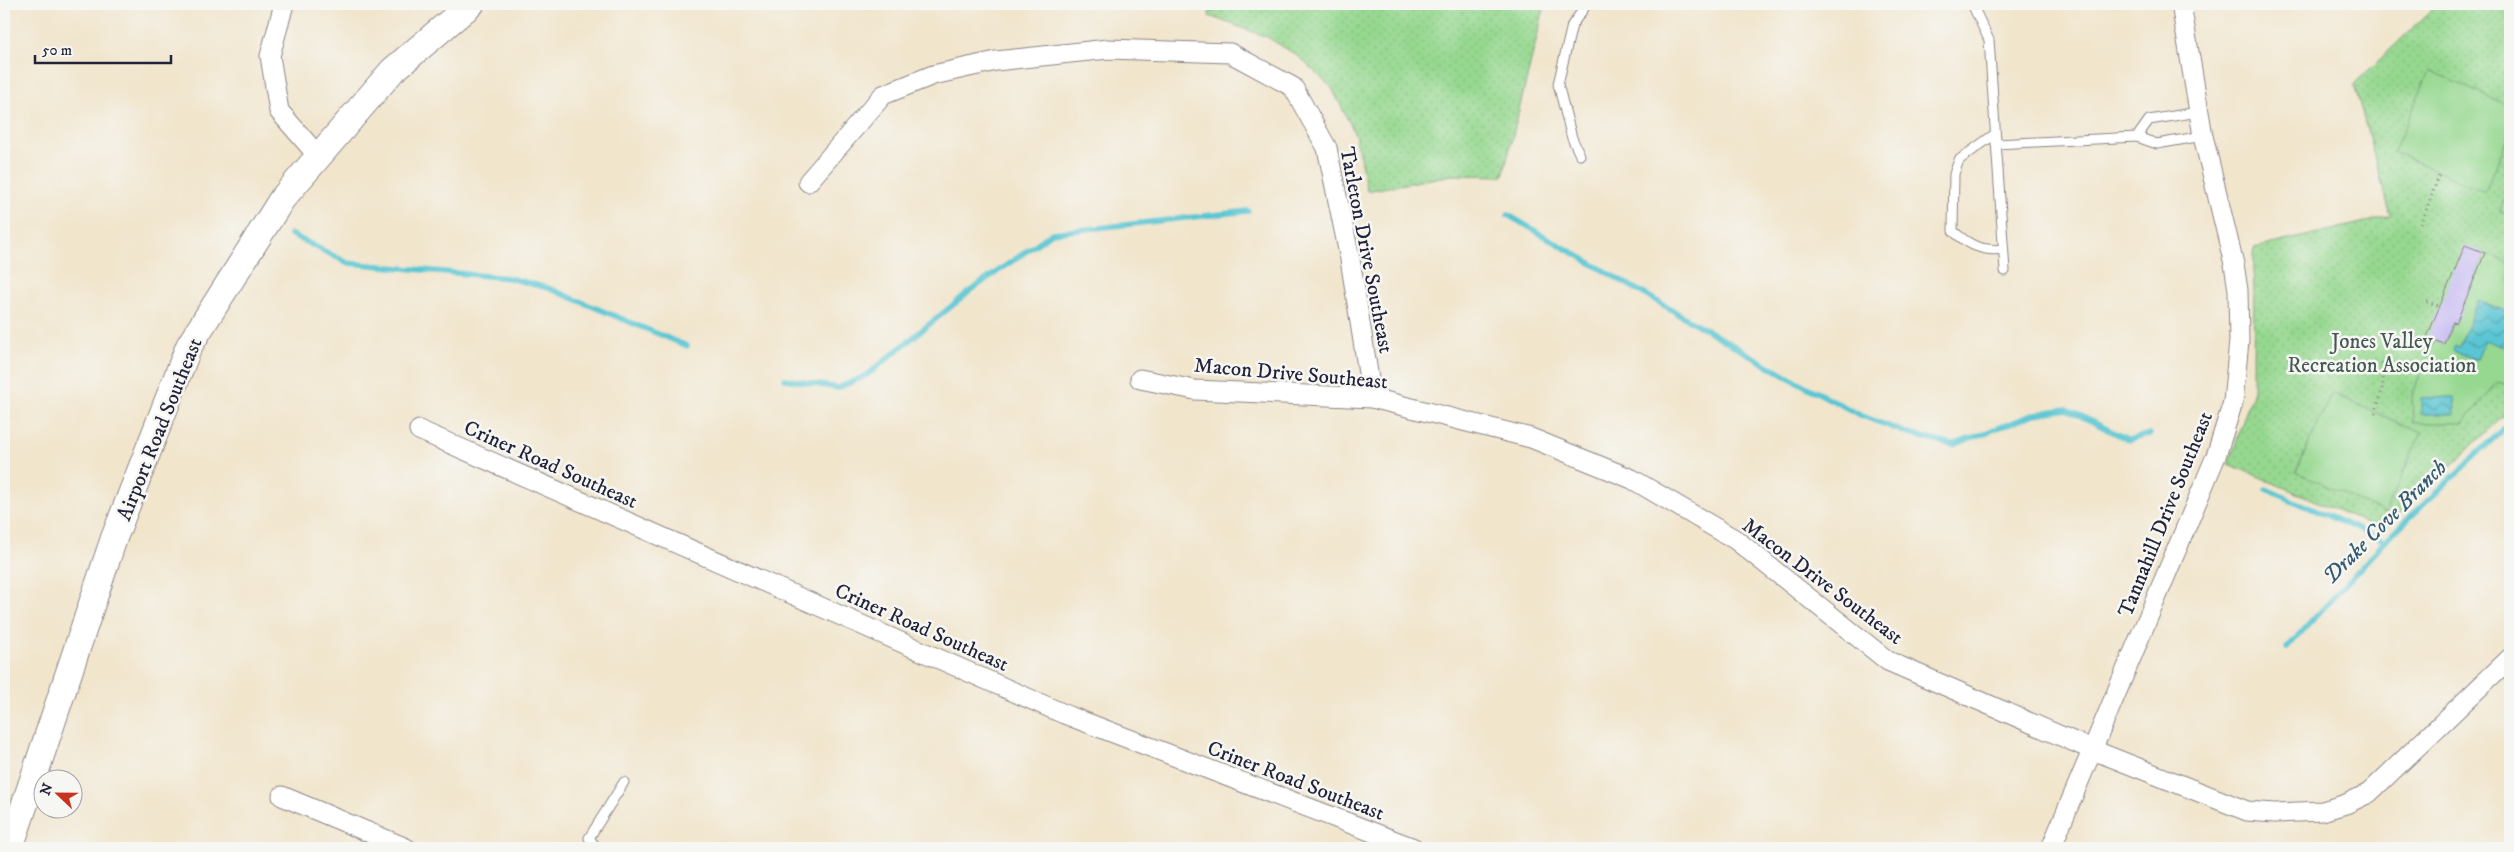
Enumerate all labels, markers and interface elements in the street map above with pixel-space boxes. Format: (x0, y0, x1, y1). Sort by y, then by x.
scale bar (35, 32, 171, 64)
text: 50 m (42, 41, 72, 60)
street label: Tarleton Drive Southeast (1333, 145, 1399, 356)
park label: Jones Valley Recreation Association (2287, 329, 2477, 379)
street label: Airport Road Southeast (111, 334, 209, 525)
street label: Macon Drive Southeast (1193, 353, 1389, 395)
street label: Tannahill Drive Southeast (2113, 408, 2219, 621)
street label: Criner Road Southeast (460, 415, 642, 515)
water label: Drake Cove Branch (2317, 454, 2453, 590)
street label: Macon Drive Southeast (1737, 513, 1908, 651)
street label: Criner Road Southeast (831, 578, 1013, 678)
street label: Criner Road Southeast (1204, 735, 1388, 827)
north arrow (32, 770, 82, 820)
text: N (36, 780, 58, 798)

